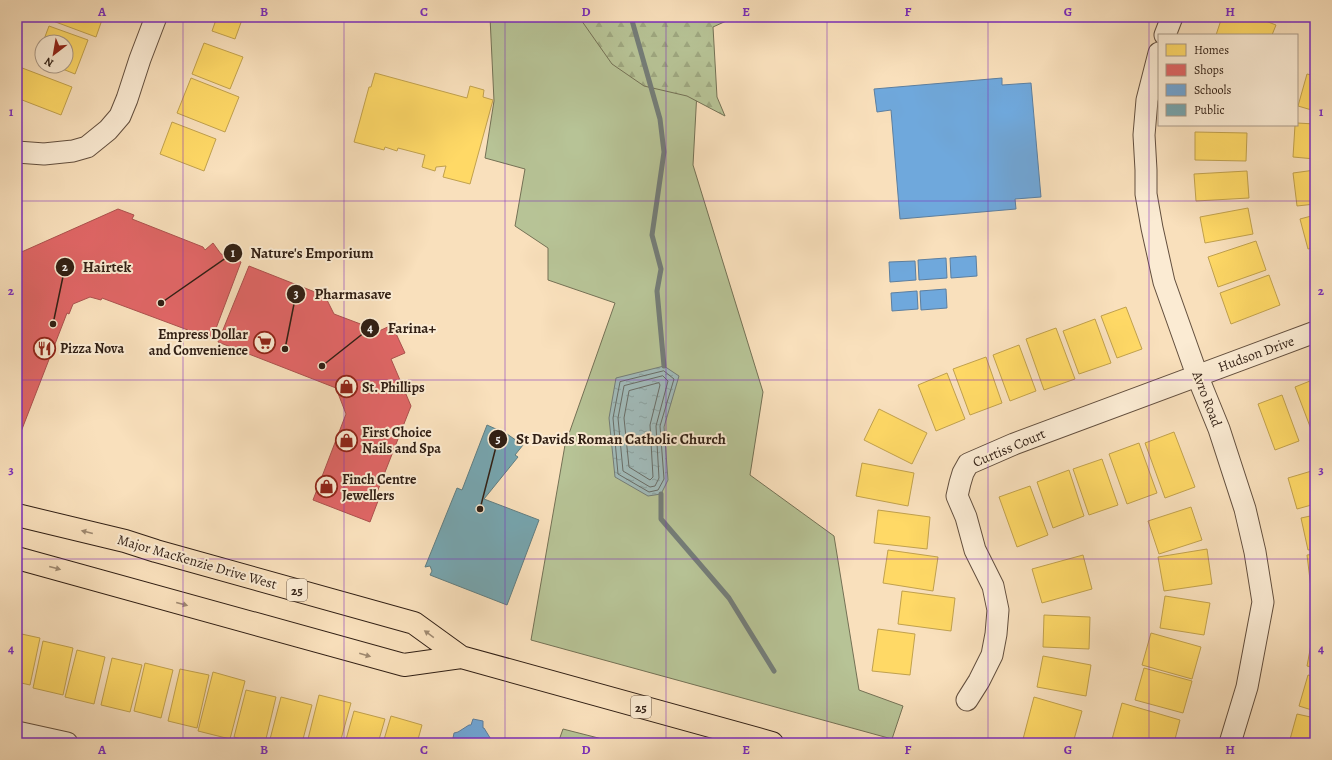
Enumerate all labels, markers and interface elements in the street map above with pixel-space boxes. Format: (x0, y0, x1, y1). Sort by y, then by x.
text: A (97, 3, 107, 20)
text: B (260, 3, 268, 20)
text: C (420, 3, 428, 20)
text: D (581, 3, 591, 20)
text: E (742, 3, 750, 20)
text: F (905, 3, 912, 20)
text: G (1064, 3, 1072, 20)
text: H (1225, 3, 1235, 20)
north arrow (34, 34, 74, 74)
legend (1158, 34, 1298, 126)
text: Homes (1194, 42, 1229, 58)
text: N (42, 54, 56, 71)
text: Shops (1194, 62, 1224, 78)
text: Schools (1194, 82, 1231, 98)
text: Public (1194, 102, 1225, 118)
text: 1 (9, 103, 14, 120)
text: 1 (1319, 103, 1324, 120)
callout: Nature's Emporium (223, 240, 382, 267)
text: Nature's Emporium (250, 243, 374, 263)
text: 1 (231, 245, 236, 261)
callout: Hairtek (55, 253, 139, 280)
text: Hairtek (83, 257, 131, 277)
text: 2 (62, 259, 68, 275)
callout: Pharmasave (286, 281, 399, 308)
text: 2 (8, 282, 15, 299)
text: 2 (1318, 282, 1325, 299)
text: Pharmasave (315, 284, 392, 304)
text: 3 (293, 286, 299, 302)
callout: Farina+ (360, 314, 444, 341)
text: Farina+ (388, 318, 437, 338)
text: 4 (367, 320, 373, 336)
place label: Empress Dollar and Convenience (149, 325, 249, 360)
supermarket icon: Empress Dollar and Convenience (251, 329, 277, 355)
street label: Hudson Drive (1215, 331, 1297, 377)
restaurant icon: Pizza Nova (32, 335, 58, 361)
place label: Pizza Nova (60, 339, 124, 358)
street label: Avro Road (1187, 367, 1226, 430)
shop icon: St. Phillips (333, 374, 359, 400)
place label: St. Phillips (362, 378, 425, 397)
place label: First Choice Nails and Spa (362, 423, 441, 458)
street label: Curtiss Court (970, 424, 1049, 472)
callout: St Davids Roman Catholic Church (488, 425, 734, 452)
shop icon: First Choice Nails and Spa (333, 427, 359, 453)
text: St Davids Roman Catholic Church (516, 429, 726, 449)
text: 5 (495, 431, 501, 447)
text: 3 (8, 461, 14, 478)
text: 3 (1318, 461, 1324, 478)
place label: Finch Centre Jewellers (342, 470, 417, 505)
shop icon: Finch Centre Jewellers (314, 474, 340, 500)
one-way arrow (81, 528, 93, 534)
street label: Major MacKenzie Drive West (115, 530, 279, 594)
one-way arrow (49, 565, 61, 571)
road number: 25 (287, 579, 307, 601)
one-way arrow (177, 601, 189, 607)
one-way arrow (424, 630, 434, 638)
text: 4 (8, 640, 14, 657)
text: 4 (1318, 640, 1324, 657)
one-way arrow (359, 652, 371, 658)
road number: 25 (631, 696, 651, 718)
text: A (97, 741, 107, 758)
text: B (260, 741, 268, 758)
text: C (420, 741, 428, 758)
text: D (581, 741, 591, 758)
text: E (742, 741, 750, 758)
text: F (905, 741, 912, 758)
text: G (1064, 741, 1072, 758)
text: H (1225, 741, 1235, 758)

